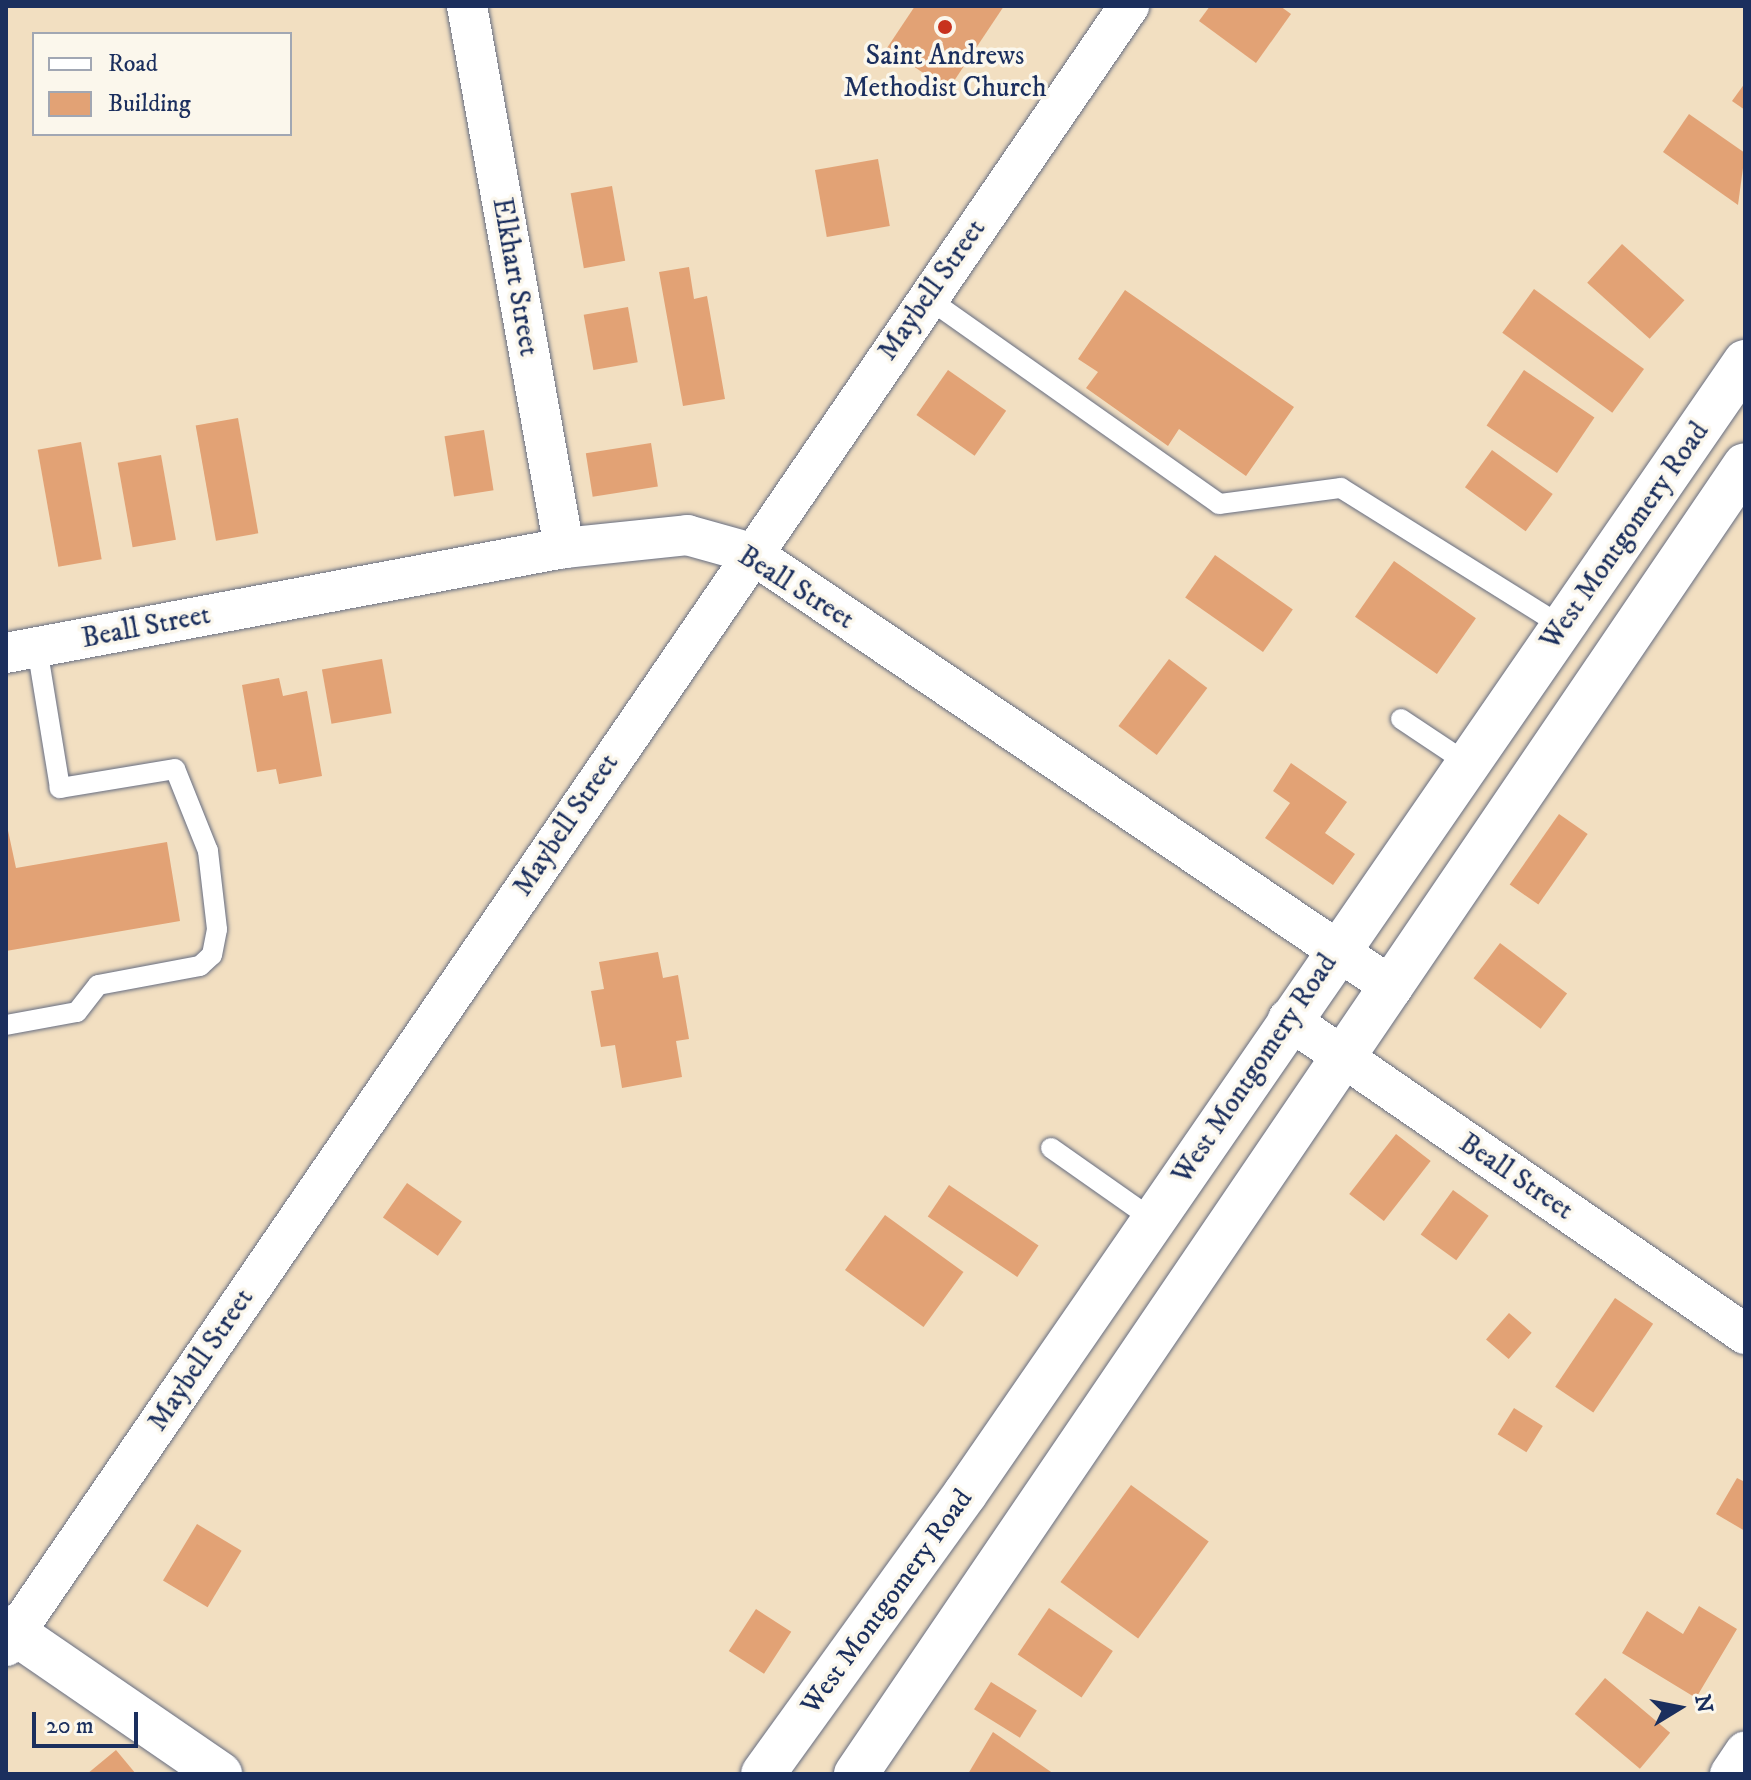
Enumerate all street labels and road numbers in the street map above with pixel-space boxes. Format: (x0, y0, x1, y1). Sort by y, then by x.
street label: Elkhart Street (485, 195, 545, 359)
street label: Maybell Street (871, 213, 993, 367)
street label: West Montgomery Road (1534, 416, 1716, 656)
street label: Beall Street (732, 539, 860, 637)
street label: Beall Street (79, 598, 213, 656)
street label: Maybell Street (506, 747, 626, 903)
street label: West Montgomery Road (1166, 948, 1344, 1190)
street label: Beall Street (1453, 1127, 1579, 1227)
street label: Maybell Street (141, 1282, 261, 1438)
street label: West Montgomery Road (794, 1483, 980, 1721)

